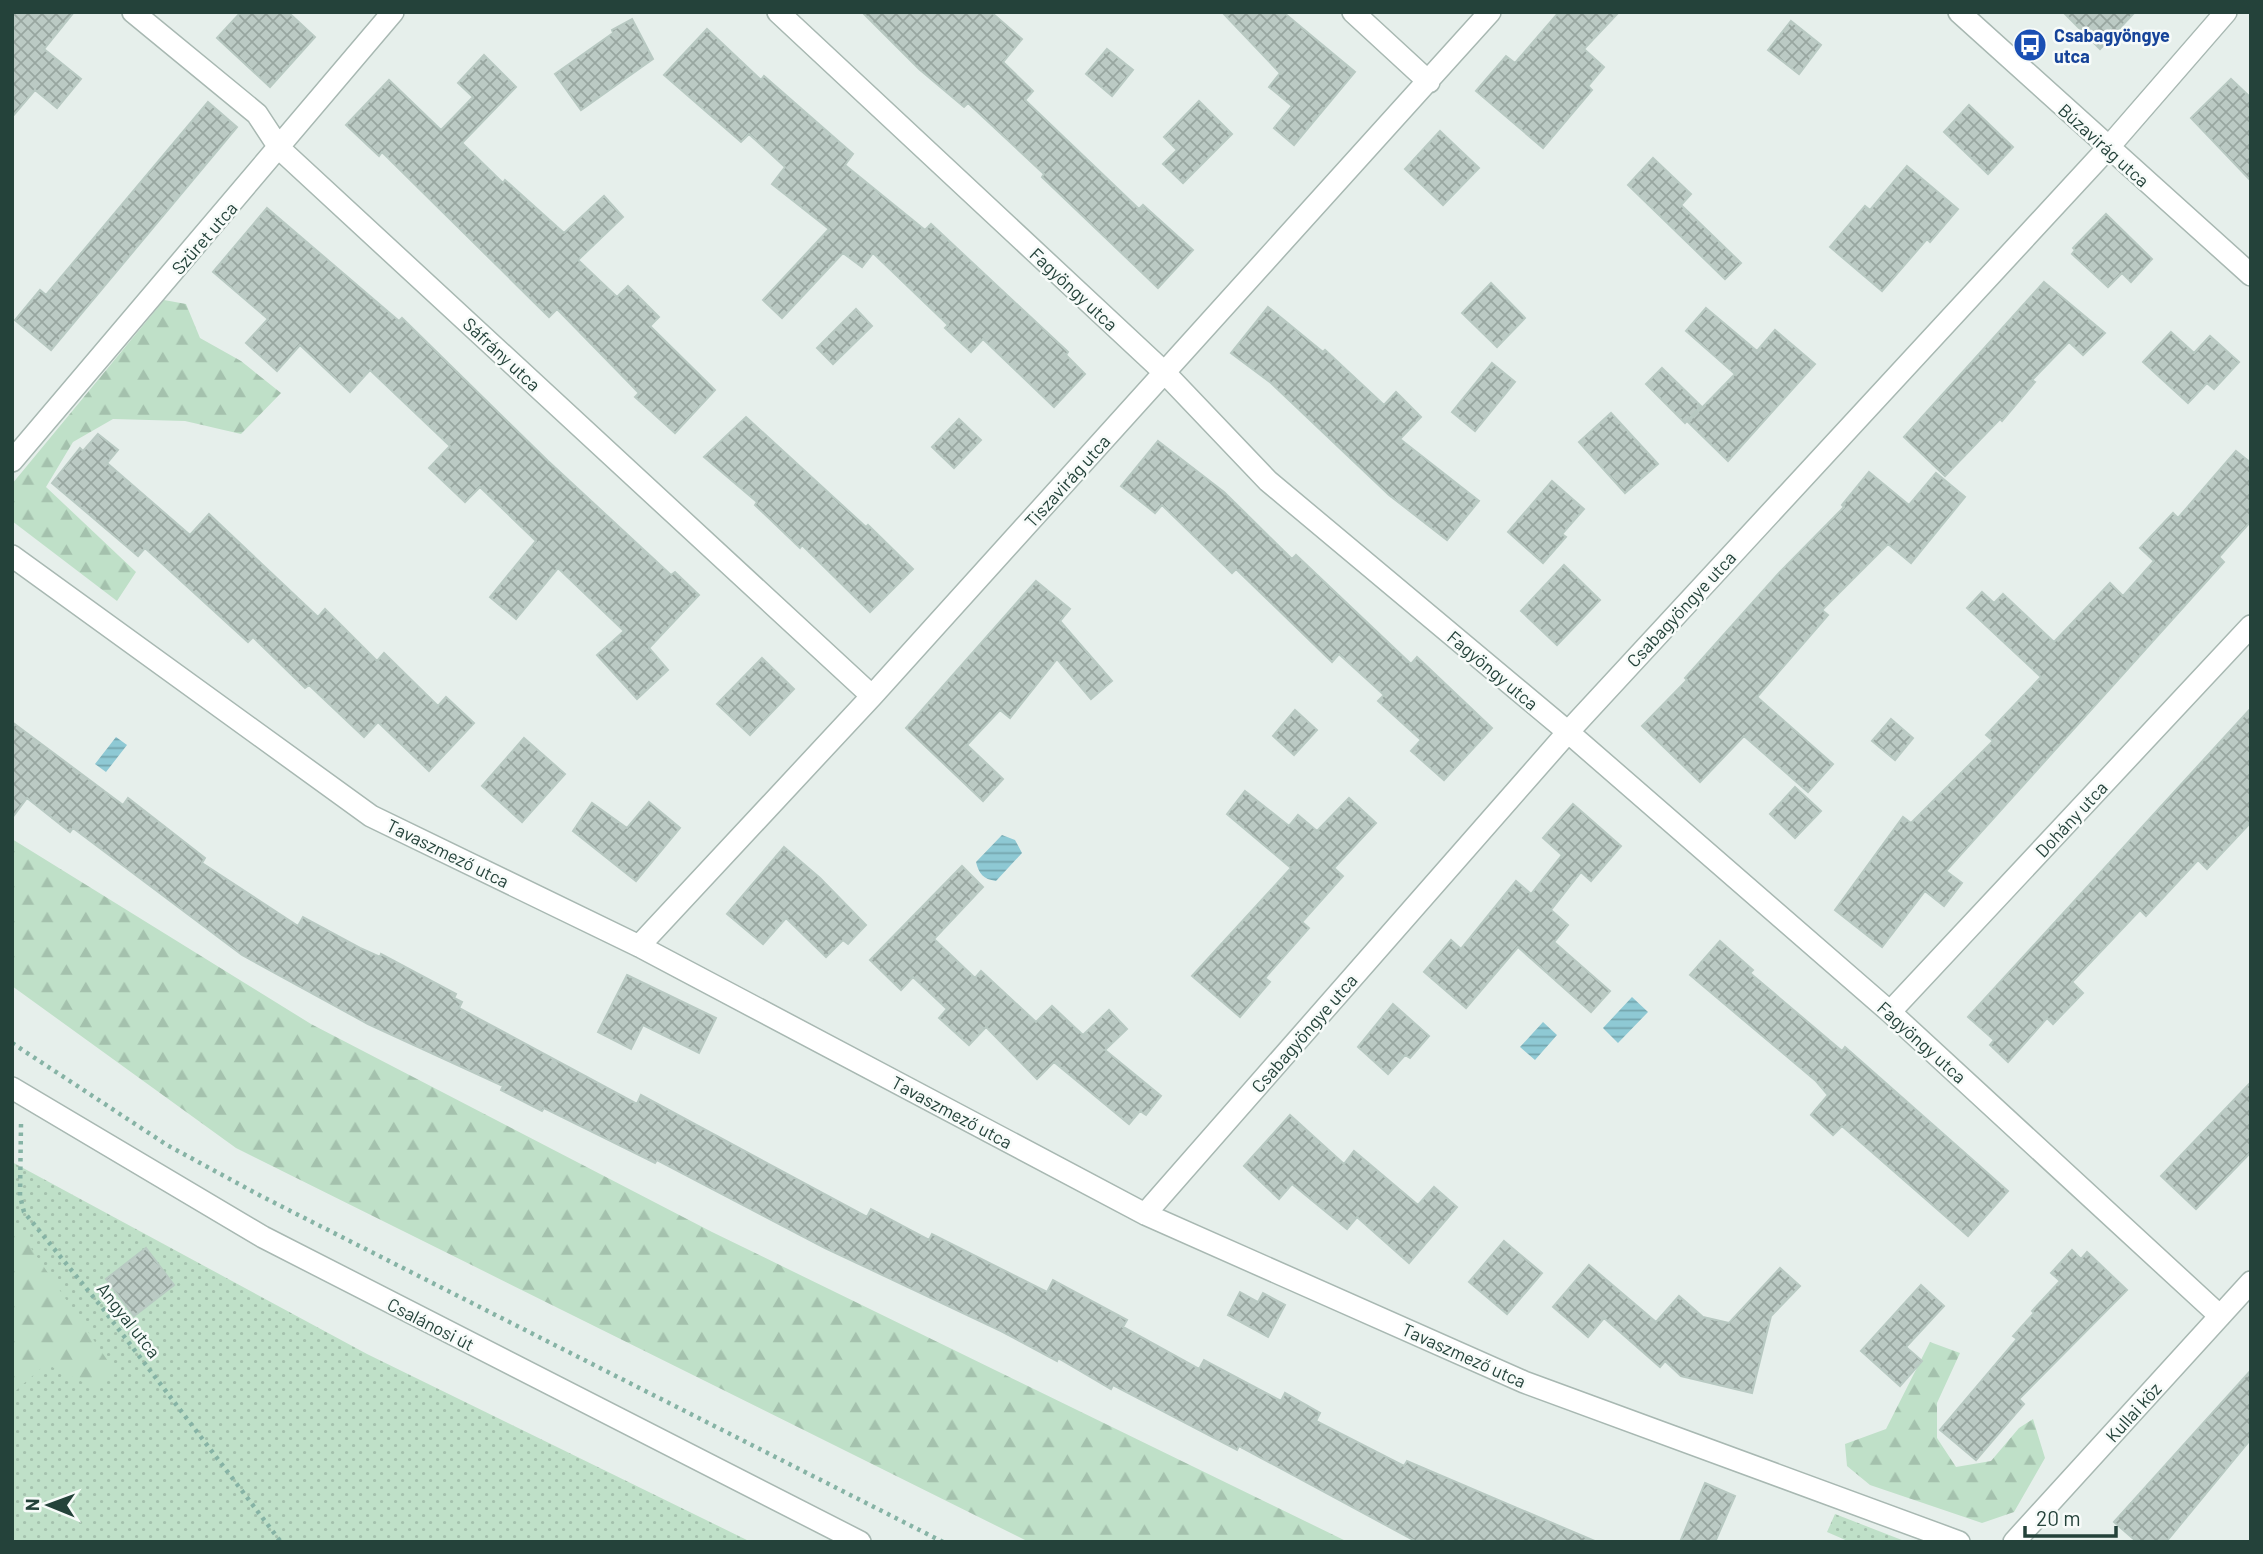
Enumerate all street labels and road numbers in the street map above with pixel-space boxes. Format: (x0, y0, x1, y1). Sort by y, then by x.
street label: Búzavirág utca (2054, 99, 2154, 191)
street label: Szüret utca (167, 197, 241, 279)
street label: Fagyöngy utca (1026, 243, 1122, 335)
street label: Sáfrány utca (459, 313, 545, 395)
street label: Tiszavirág utca (1020, 430, 1114, 532)
street label: Csabagyöngye utca (1622, 547, 1740, 671)
street label: Fagyöngy utca (1443, 626, 1543, 714)
street label: Dohány utca (2030, 776, 2112, 862)
street label: Tavaszmező utca (383, 814, 513, 892)
street label: Csabagyöngye utca (1246, 969, 1362, 1097)
street label: Fagyöngy utca (1873, 996, 1971, 1088)
street label: Tavaszmező utca (888, 1071, 1016, 1153)
street label: Angyal utca (93, 1278, 165, 1362)
street label: Csalánosi út (384, 1293, 478, 1355)
street label: Tavaszmező utca (1399, 1318, 1529, 1392)
street label: Kullai köz (2101, 1378, 2165, 1446)

